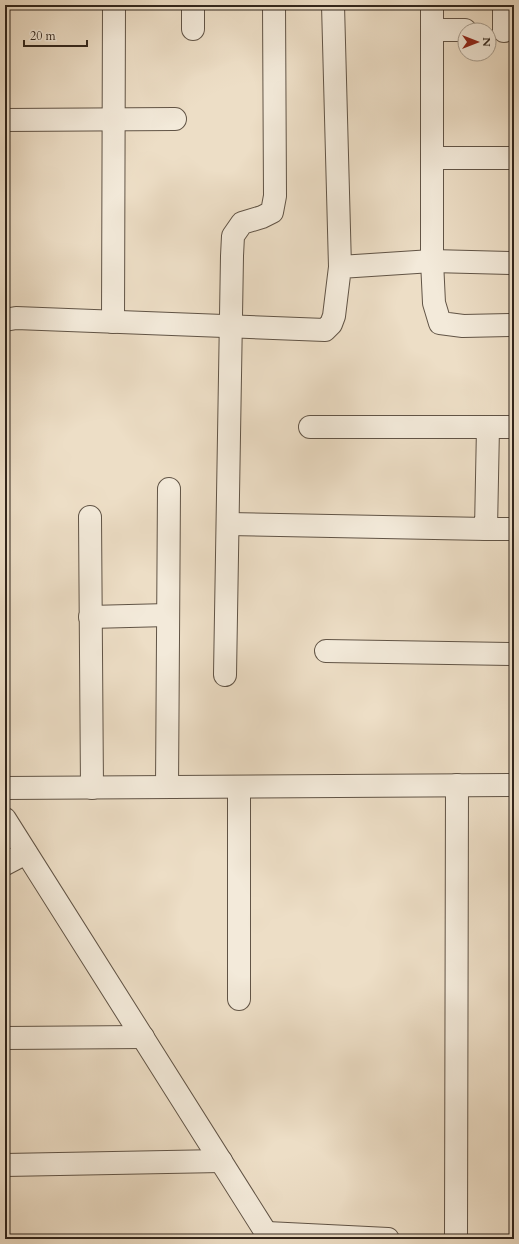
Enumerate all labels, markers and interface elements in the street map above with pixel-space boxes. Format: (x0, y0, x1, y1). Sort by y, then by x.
scale bar (24, 22, 87, 48)
north arrow (457, 22, 497, 62)
text: 20 m (30, 28, 57, 44)
text: N (479, 37, 494, 47)

